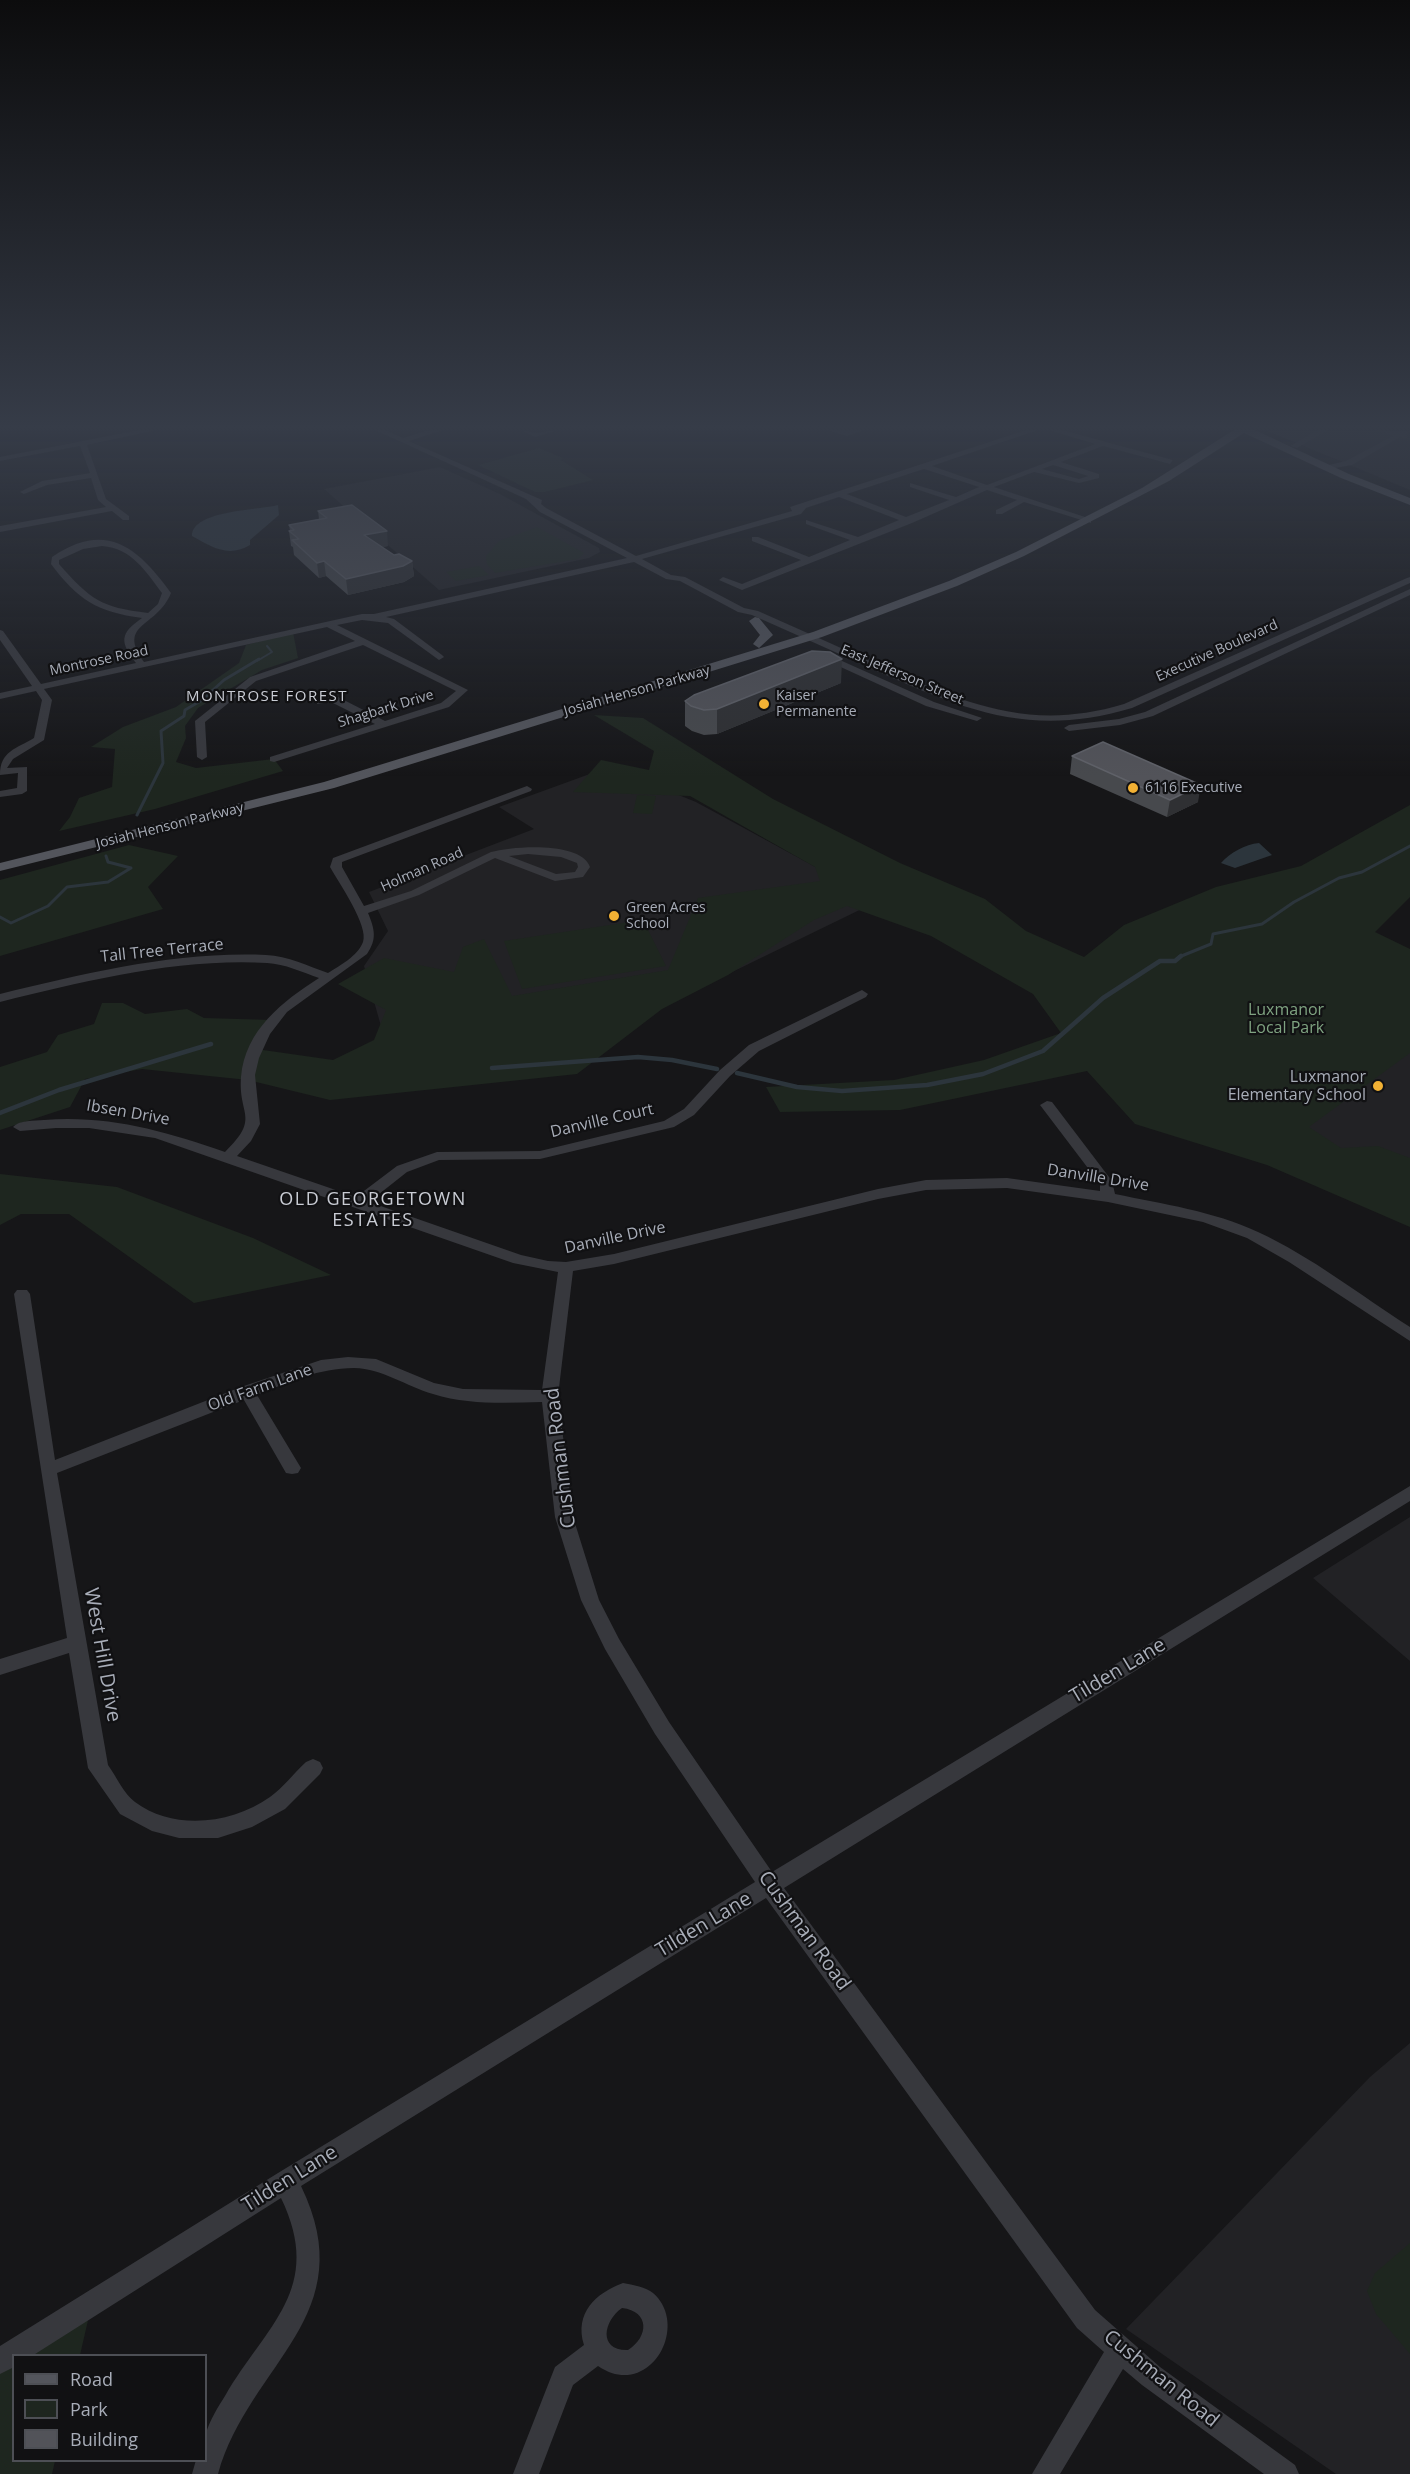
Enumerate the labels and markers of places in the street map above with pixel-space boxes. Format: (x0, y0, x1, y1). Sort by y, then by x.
place label: Kaiser Permanente (776, 688, 857, 720)
marker: Kaiser Permanente (757, 697, 771, 711)
place label: 6116 Executive (1145, 780, 1242, 796)
marker: 6116 Executive (1126, 781, 1140, 795)
place label: Green Acres School (626, 900, 706, 933)
marker: Green Acres School (607, 909, 621, 923)
place label: Luxmanor Elementary School (1228, 1067, 1366, 1105)
marker: Luxmanor Elementary School (1371, 1079, 1385, 1093)

